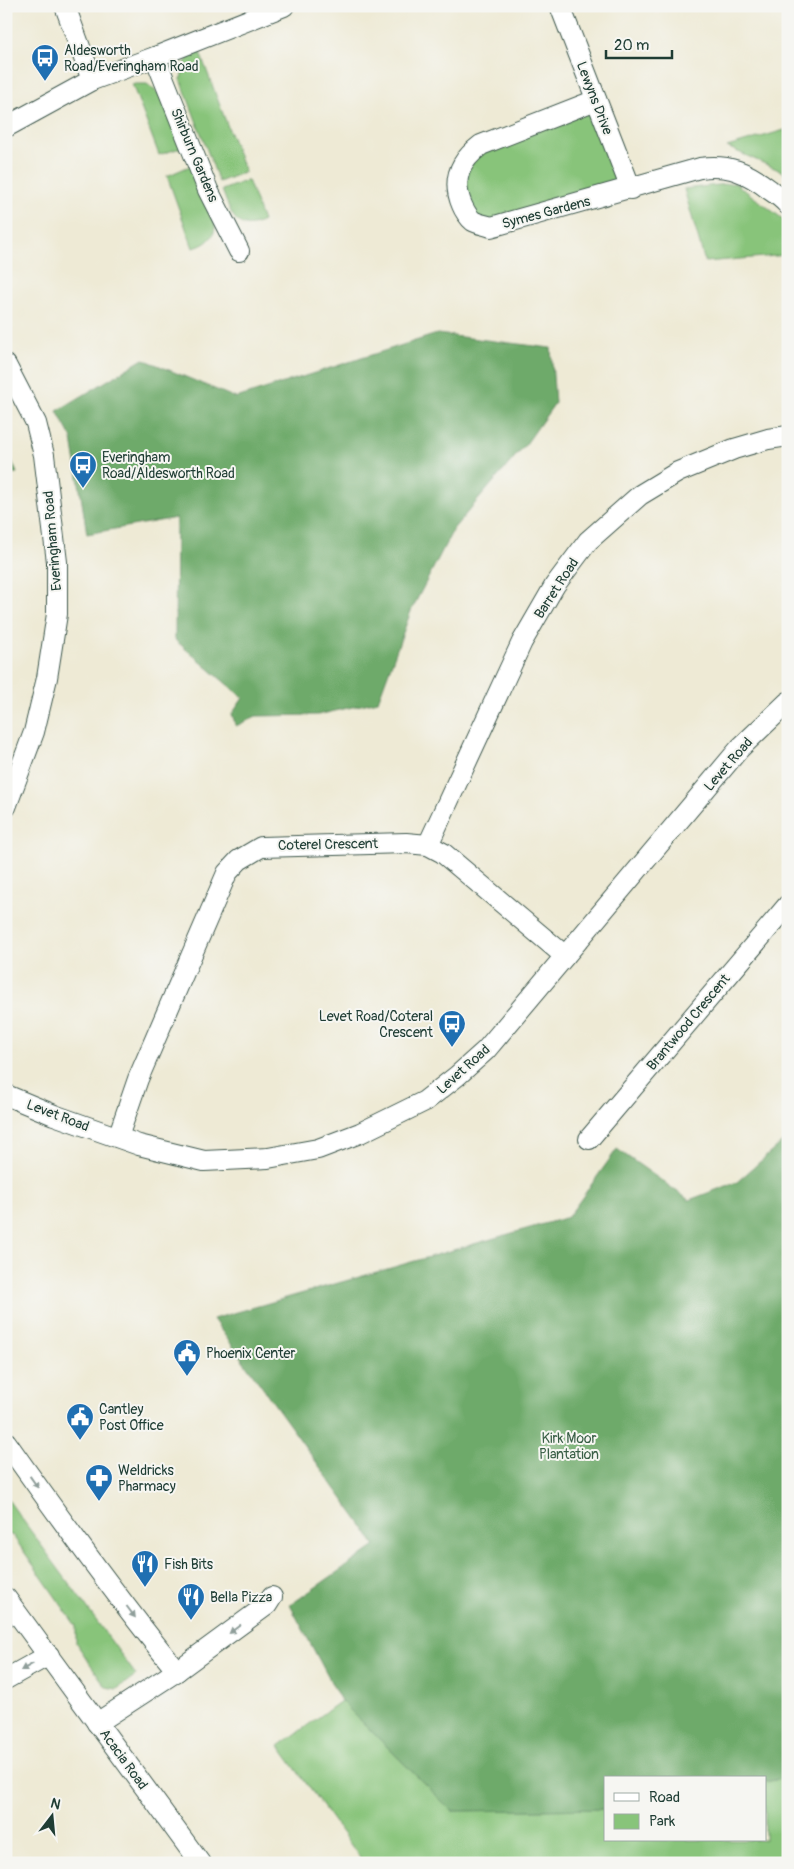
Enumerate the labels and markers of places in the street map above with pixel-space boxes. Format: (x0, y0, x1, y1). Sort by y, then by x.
place label: Aldesworth Road/Everingham Road (64, 42, 199, 75)
bus stop icon: Aldesworth Road/Everingham Road (30, 43, 60, 82)
place label: Everingham Road/Aldesworth Road (102, 449, 235, 482)
bus stop icon: Everingham Road/Aldesworth Road (68, 450, 98, 489)
place label: Levet Road/Coteral Crescent (319, 1008, 433, 1041)
bus stop icon: Levet Road/Coteral Crescent (437, 1009, 467, 1048)
public building icon: Phoenix Center (172, 1338, 202, 1377)
place label: Phoenix Center (206, 1345, 295, 1362)
place label: Cantley Post Office (99, 1401, 164, 1434)
public building icon: Cantley Post Office (65, 1402, 95, 1441)
place label: Weldricks Pharmacy (118, 1462, 176, 1495)
pharmacy icon: Weldricks Pharmacy (84, 1463, 114, 1502)
restaurant icon: Fish Bits (130, 1549, 160, 1588)
place label: Fish Bits (164, 1556, 214, 1573)
restaurant icon: Bella Pizza (176, 1582, 206, 1621)
place label: Bella Pizza (210, 1589, 272, 1606)

